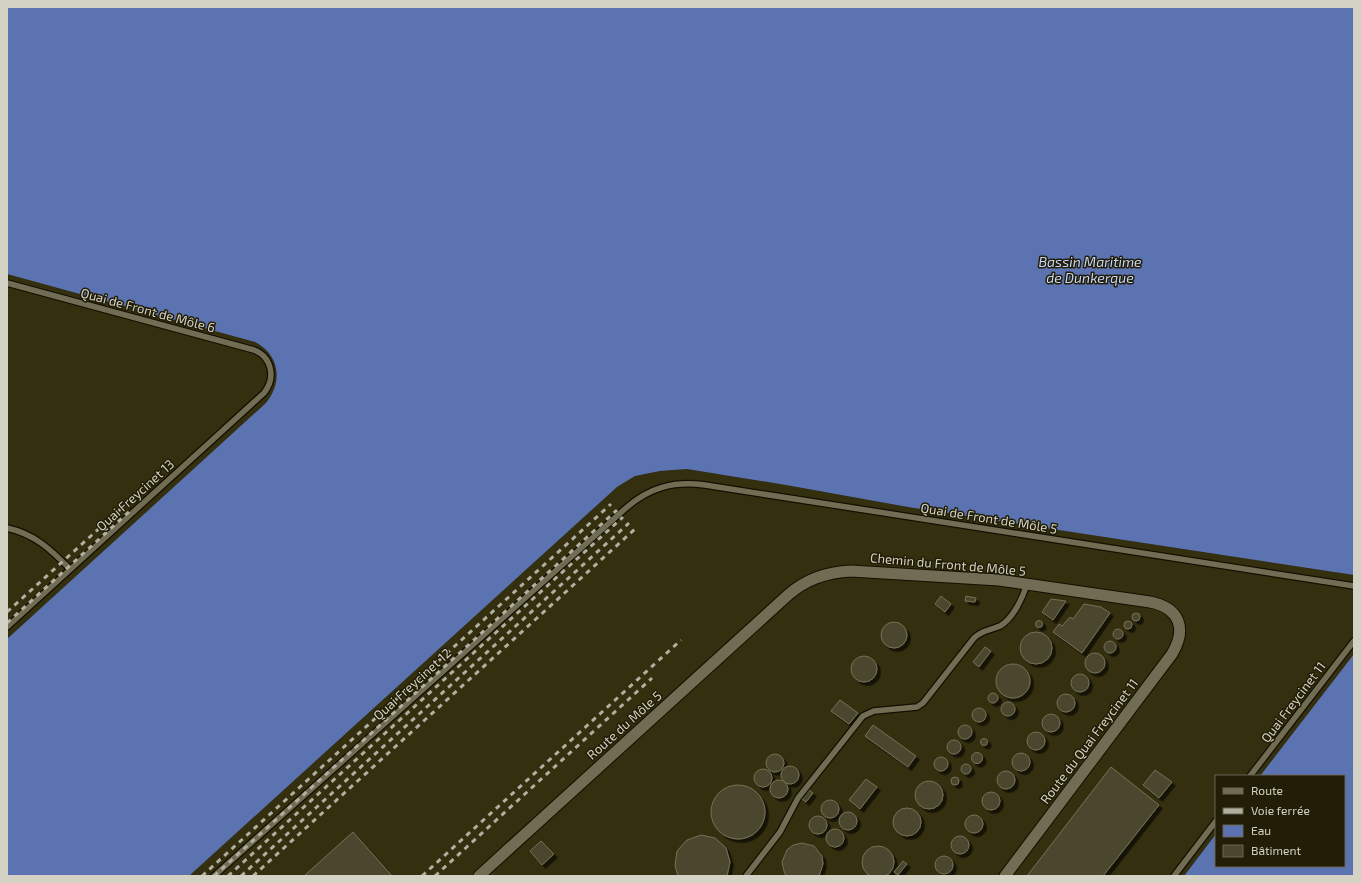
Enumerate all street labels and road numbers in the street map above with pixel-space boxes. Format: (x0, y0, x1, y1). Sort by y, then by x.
street label: Quai de Front de Môle 6 (79, 284, 217, 336)
street label: Quai Freycinet 13 (93, 456, 177, 534)
street label: Quai de Front de Môle 5 (920, 499, 1059, 537)
street label: Chemin du Front de Môle 5 (869, 549, 1027, 579)
street label: Quai Freycinet 12 (370, 645, 454, 723)
street label: Quai Freycinet 11 (1257, 658, 1329, 746)
street label: Route du Quai Freycinet 11 (1037, 675, 1141, 807)
street label: Route du Môle 5 (583, 687, 665, 763)

